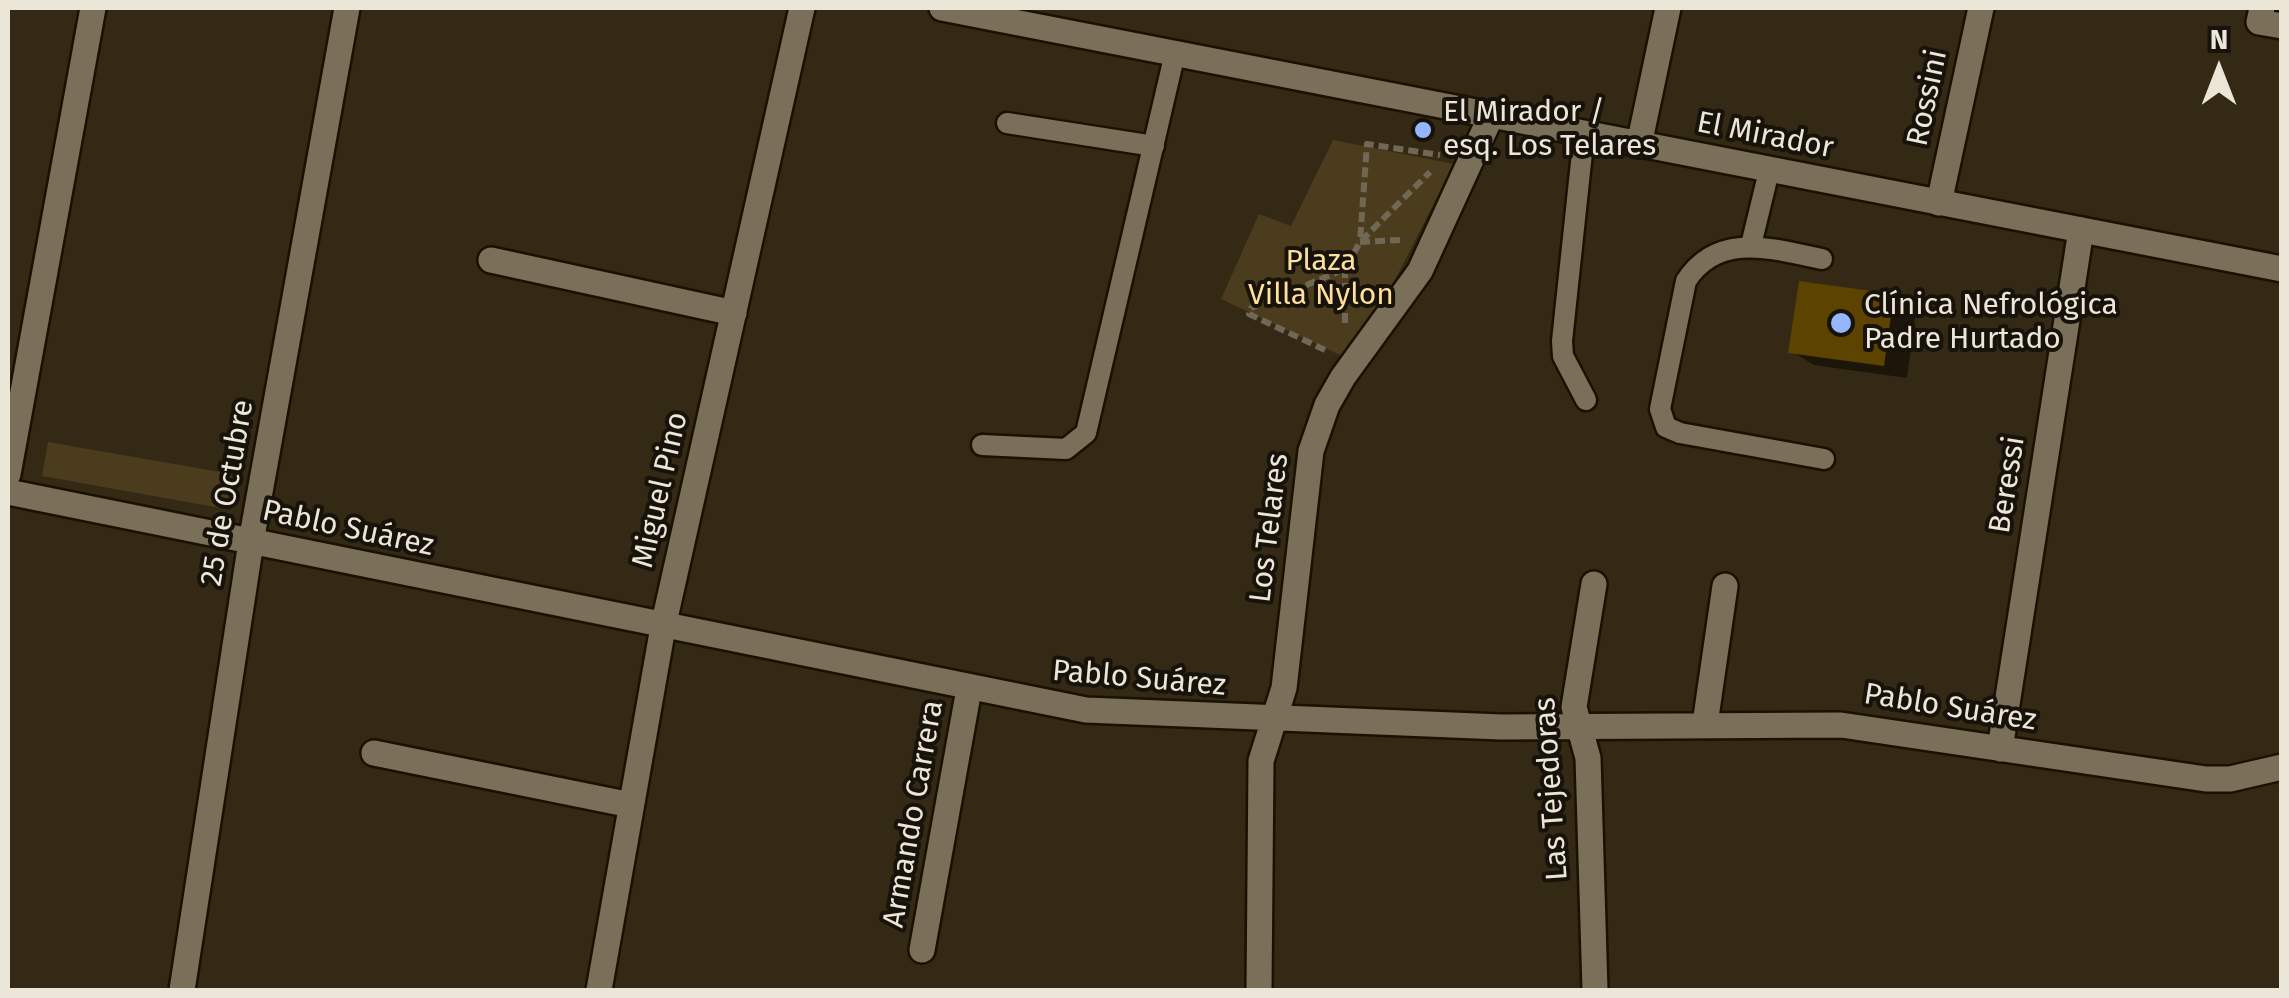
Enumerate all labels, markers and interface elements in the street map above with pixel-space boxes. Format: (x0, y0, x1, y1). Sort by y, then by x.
north arrow (2169, 20, 2269, 120)
text: N (2210, 23, 2228, 56)
street label: Rossini (1900, 47, 1956, 149)
place label: El Mirador / esq. Los Telares (1443, 95, 1656, 166)
street label: El Mirador (1694, 105, 1836, 167)
marker: El Mirador / esq. Los Telares (1412, 119, 1434, 141)
park label: Plaza Villa Nylon (1248, 244, 1394, 314)
place label: Clínica Nefrológica Padre Hurtado (1864, 288, 2118, 358)
marker: Clínica Nefrológica Padre Hurtado (1828, 310, 1854, 336)
street label: 25 de Octubre (194, 397, 262, 589)
street label: Miguel Pino (626, 409, 696, 571)
street label: Beressi (1983, 434, 2033, 536)
street label: Los Telares (1243, 451, 1297, 605)
street label: Pablo Suárez (259, 493, 437, 565)
street label: Pablo Suárez (1051, 653, 1227, 705)
street label: Pablo Suárez (1861, 677, 2039, 739)
street label: Las Tejedoras (1528, 696, 1576, 882)
street label: Armando Carrera (876, 698, 952, 930)

